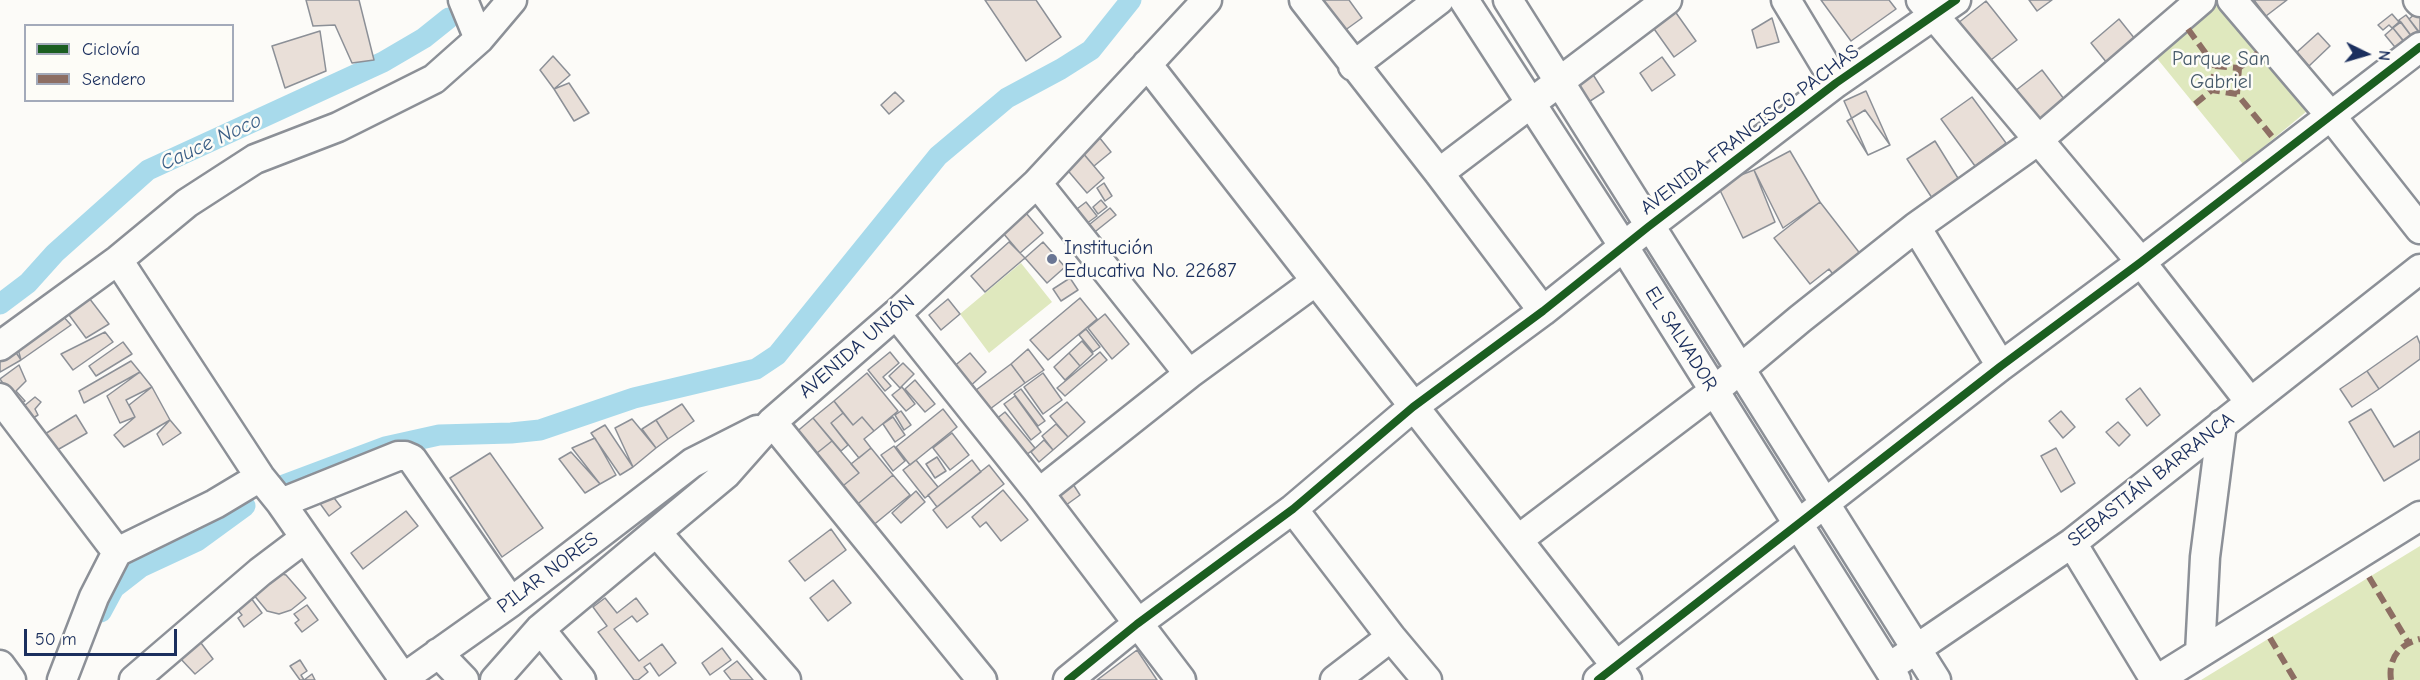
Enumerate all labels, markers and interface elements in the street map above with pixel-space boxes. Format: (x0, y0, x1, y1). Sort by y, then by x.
legend (24, 24, 234, 102)
north arrow (2336, 24, 2396, 84)
text: Ciclovía (82, 39, 140, 60)
street label: AVENIDA FRANCISCO PACHAS (1636, 40, 1864, 220)
park label: Parque San Gabriel (2172, 47, 2270, 94)
text: N (2375, 50, 2393, 62)
text: Sendero (82, 69, 146, 90)
water label: Cauce Noco (156, 108, 266, 176)
place label: Institución Educativa No. 22687 (1064, 236, 1237, 283)
marker: Institución Educativa No. 22687 (1045, 252, 1059, 266)
street label: EL SALVADOR (1639, 282, 1723, 396)
street label: AVENIDA UNIÓN (794, 290, 920, 404)
street label: SEBASTIÁN BARRANCA (2063, 408, 2239, 552)
street label: PILAR NORES (493, 527, 603, 619)
scale bar (27, 617, 180, 655)
text: 50 m (35, 629, 77, 650)

